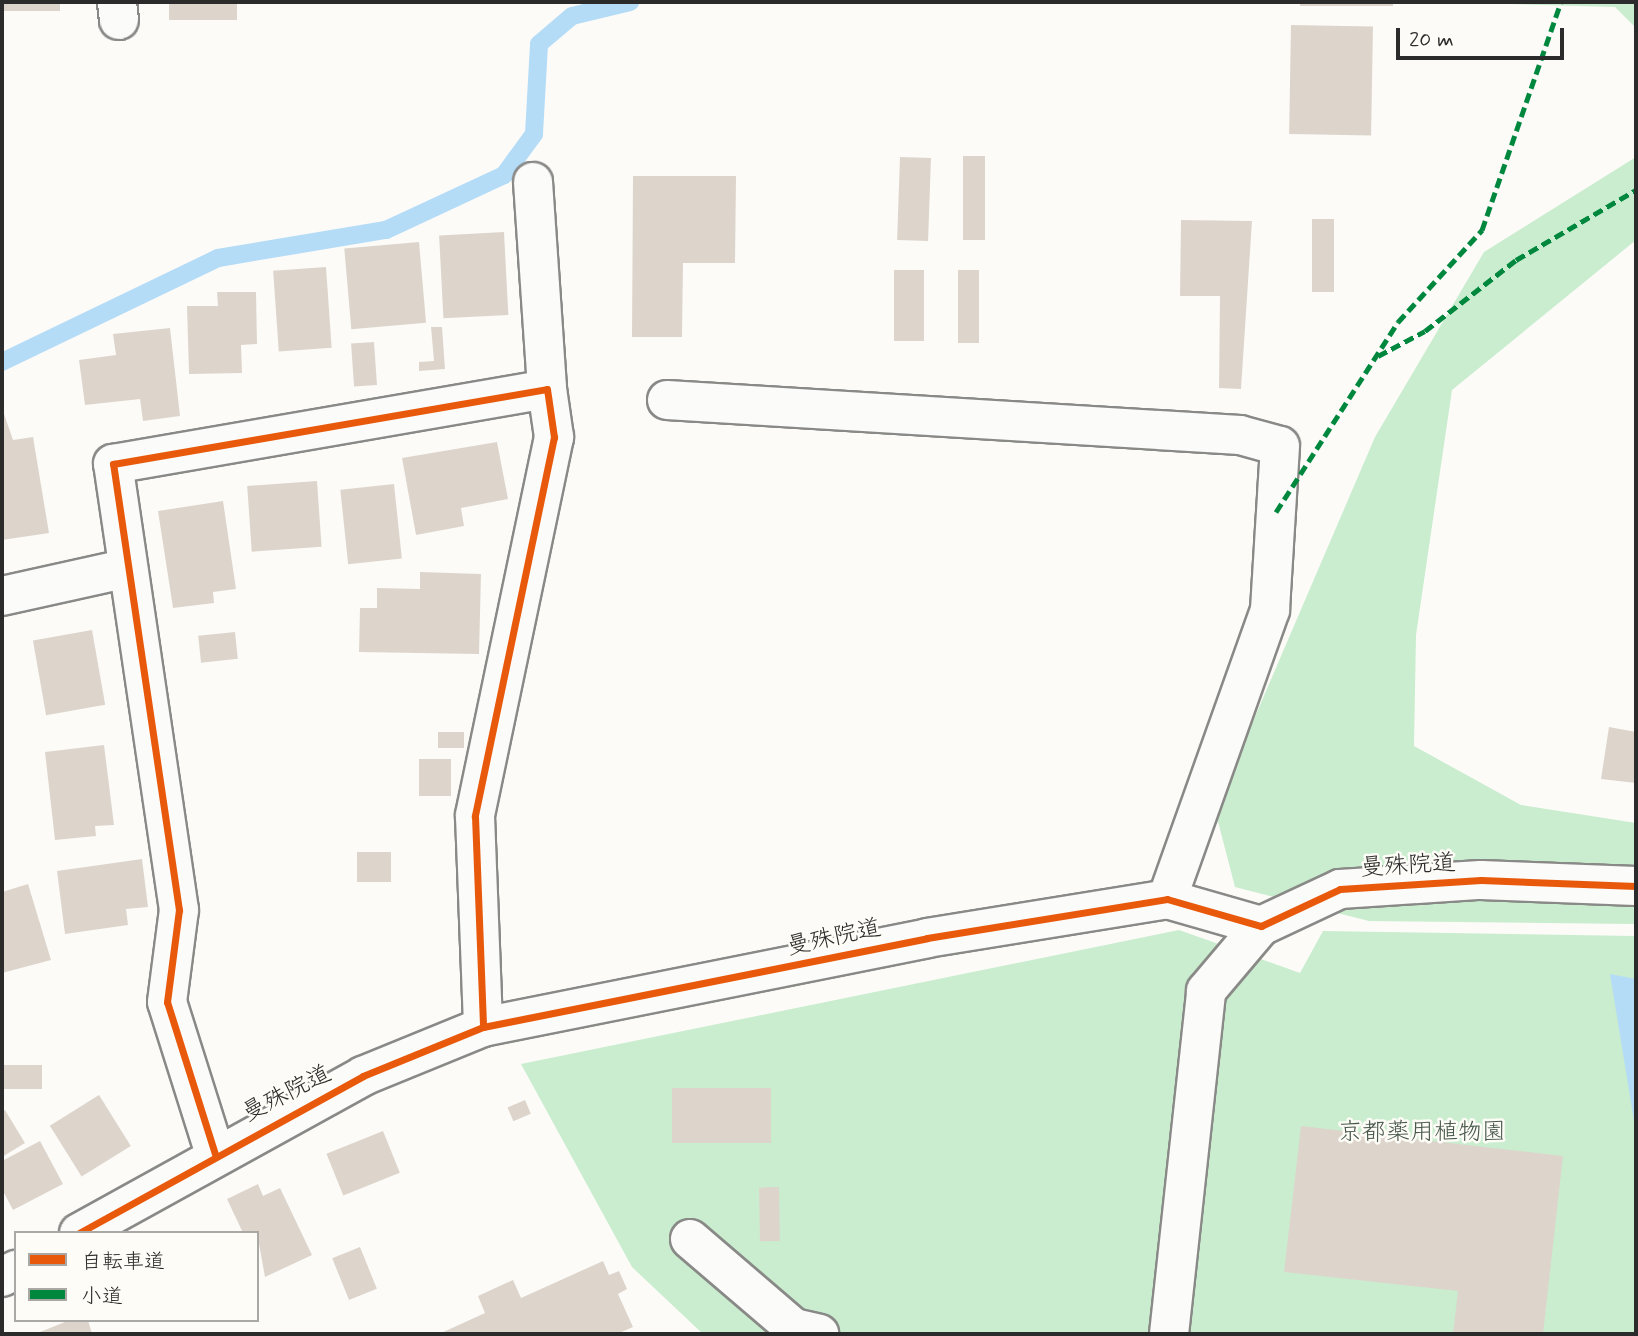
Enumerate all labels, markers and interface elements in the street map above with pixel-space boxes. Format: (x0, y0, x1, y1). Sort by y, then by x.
scale bar (1400, 14, 1568, 58)
text: 20 m (1409, 26, 1454, 54)
street label: 曼殊院道 (1359, 849, 1457, 883)
street label: 曼殊院道 (784, 914, 884, 962)
street label: 曼殊院道 (238, 1059, 336, 1129)
park label: 京都薬用植物園 (1338, 1119, 1506, 1147)
legend (14, 1231, 259, 1322)
text: 自転車道 (81, 1248, 165, 1276)
text: 小道 (81, 1283, 123, 1311)

